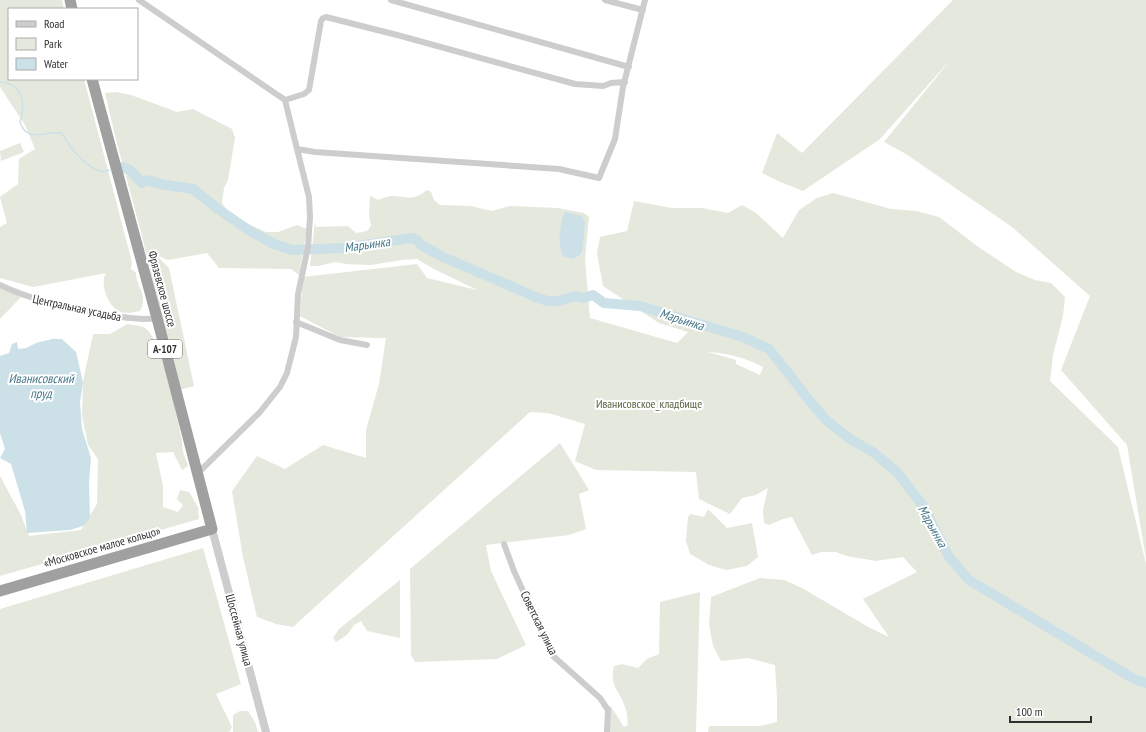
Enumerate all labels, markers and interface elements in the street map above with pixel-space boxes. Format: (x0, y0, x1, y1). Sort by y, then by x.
legend (8, 8, 138, 80)
text: Road (44, 16, 64, 31)
text: Park (44, 36, 62, 51)
text: Water (44, 56, 69, 71)
water label: Марьинка (343, 233, 392, 256)
street label: Фрязевское шоссе (145, 249, 180, 329)
street label: Центральная усадьба (31, 291, 123, 324)
water label: Марьинка (658, 305, 707, 335)
road number: А-107 (148, 340, 182, 358)
water label: Иванисовский пруд (8, 370, 75, 402)
park label: Иванисовское_кладбище (596, 396, 702, 411)
water label: Марьинка (914, 502, 951, 551)
street label: «Московское малое кольцо» (42, 523, 162, 570)
street label: Советская улица (518, 588, 561, 657)
street label: Шоссейная улица (223, 592, 256, 668)
scale bar (1010, 698, 1091, 724)
text: 100 m (1016, 704, 1043, 719)

